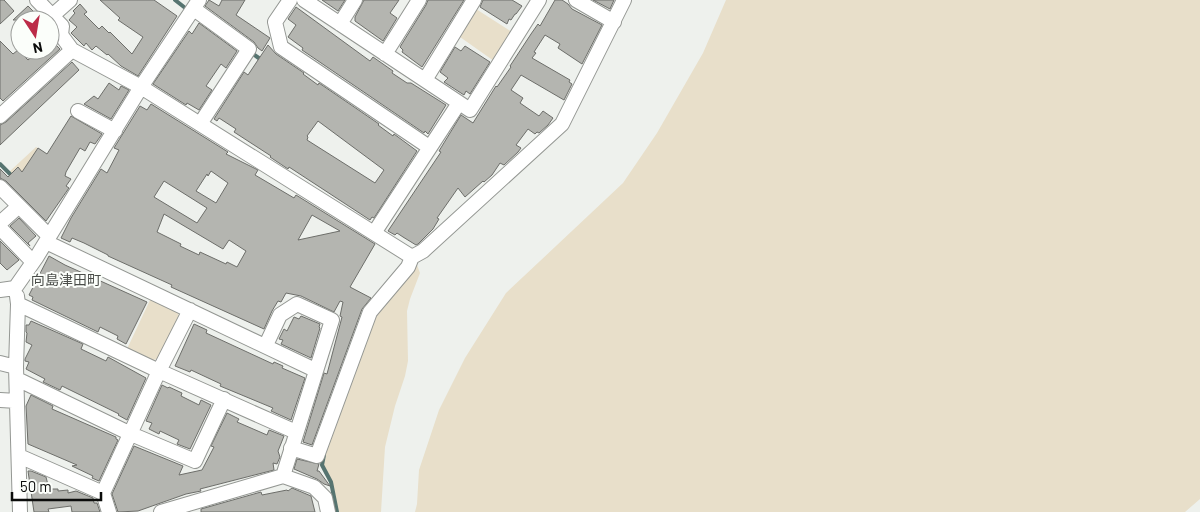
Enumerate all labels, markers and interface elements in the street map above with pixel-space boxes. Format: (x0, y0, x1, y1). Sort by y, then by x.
north arrow (10, 10, 60, 60)
text: N (31, 39, 44, 57)
district label: 向島津田町 (31, 271, 101, 288)
scale bar (12, 470, 101, 502)
text: 50 m (20, 477, 52, 495)

